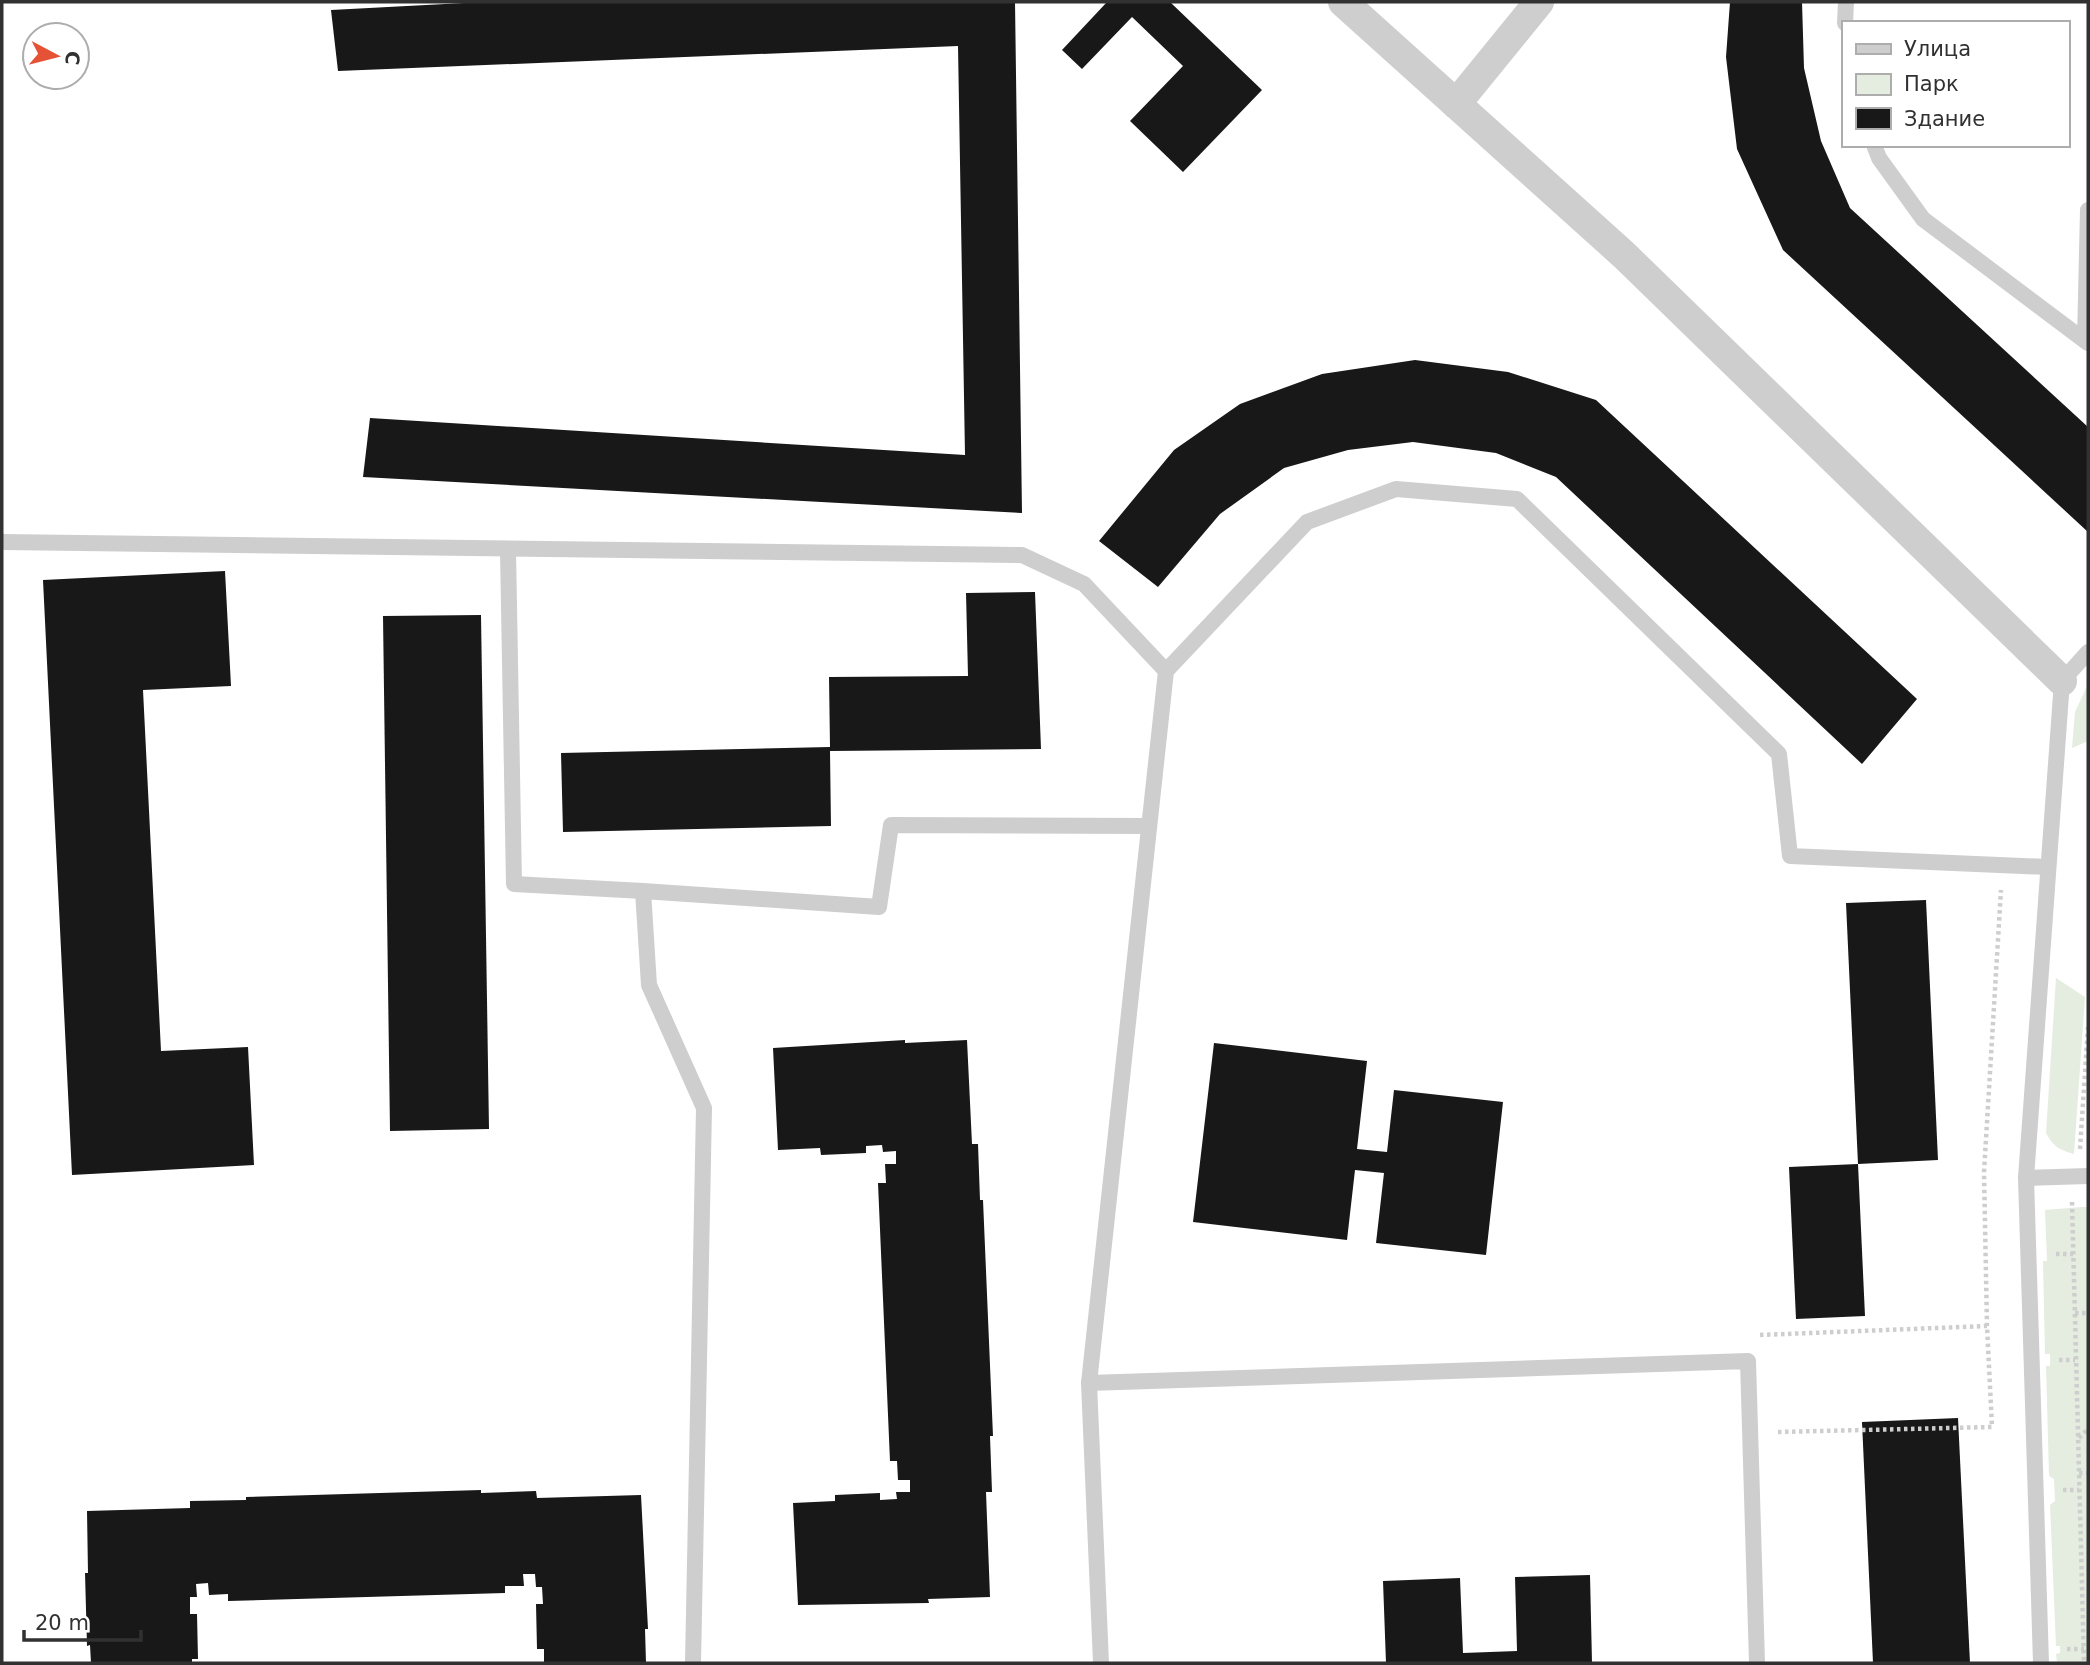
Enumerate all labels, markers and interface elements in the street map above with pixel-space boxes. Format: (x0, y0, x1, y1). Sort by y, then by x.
north arrow (21, 21, 91, 91)
legend (1842, 21, 2069, 147)
text: Улица (1904, 37, 1971, 61)
text: С (61, 50, 85, 66)
text: Парк (1904, 72, 1959, 96)
text: Здание (1904, 107, 1985, 131)
scale bar (24, 1598, 142, 1642)
text: 20 m (35, 1611, 89, 1635)

